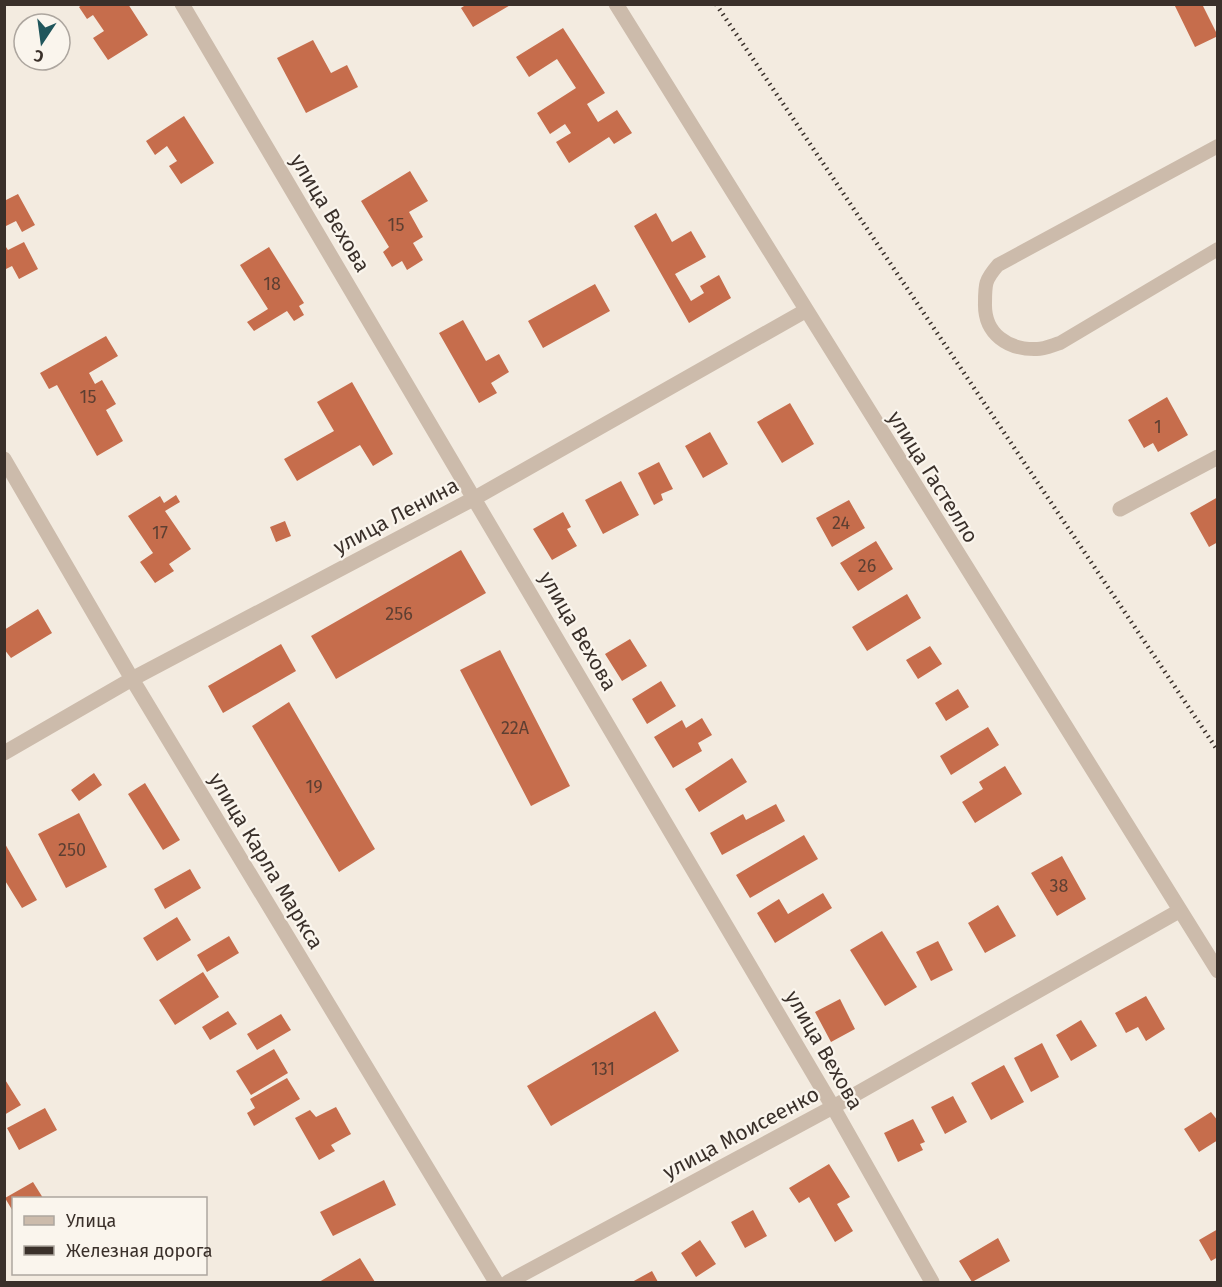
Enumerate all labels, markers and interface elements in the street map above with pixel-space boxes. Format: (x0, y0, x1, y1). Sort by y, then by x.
north arrow (12, 12, 72, 72)
text: С (31, 46, 45, 66)
street label: улица Вехова (284, 149, 376, 277)
house number: 15 (388, 214, 404, 236)
house number: 18 (263, 273, 281, 295)
house number: 15 (80, 386, 96, 408)
street label: улица Гастелло (882, 406, 984, 548)
house number: 1 (1154, 416, 1162, 438)
street label: улица Ленина (329, 472, 463, 560)
house number: 24 (832, 512, 850, 534)
house number: 17 (152, 522, 168, 544)
house number: 26 (858, 555, 876, 577)
street label: улица Вехова (533, 567, 623, 695)
house number: 256 (385, 603, 413, 625)
house number: 22А (501, 717, 530, 739)
street label: улица Карла Маркса (203, 768, 329, 954)
house number: 19 (305, 776, 323, 798)
house number: 250 (58, 839, 86, 861)
house number: 38 (1050, 875, 1069, 897)
street label: улица Вехова (779, 986, 869, 1114)
house number: 131 (591, 1058, 615, 1080)
street label: улица Моисеенко (658, 1081, 824, 1185)
legend (12, 1197, 207, 1275)
text: Улица (66, 1210, 116, 1232)
text: Железная дорога (66, 1240, 213, 1262)

